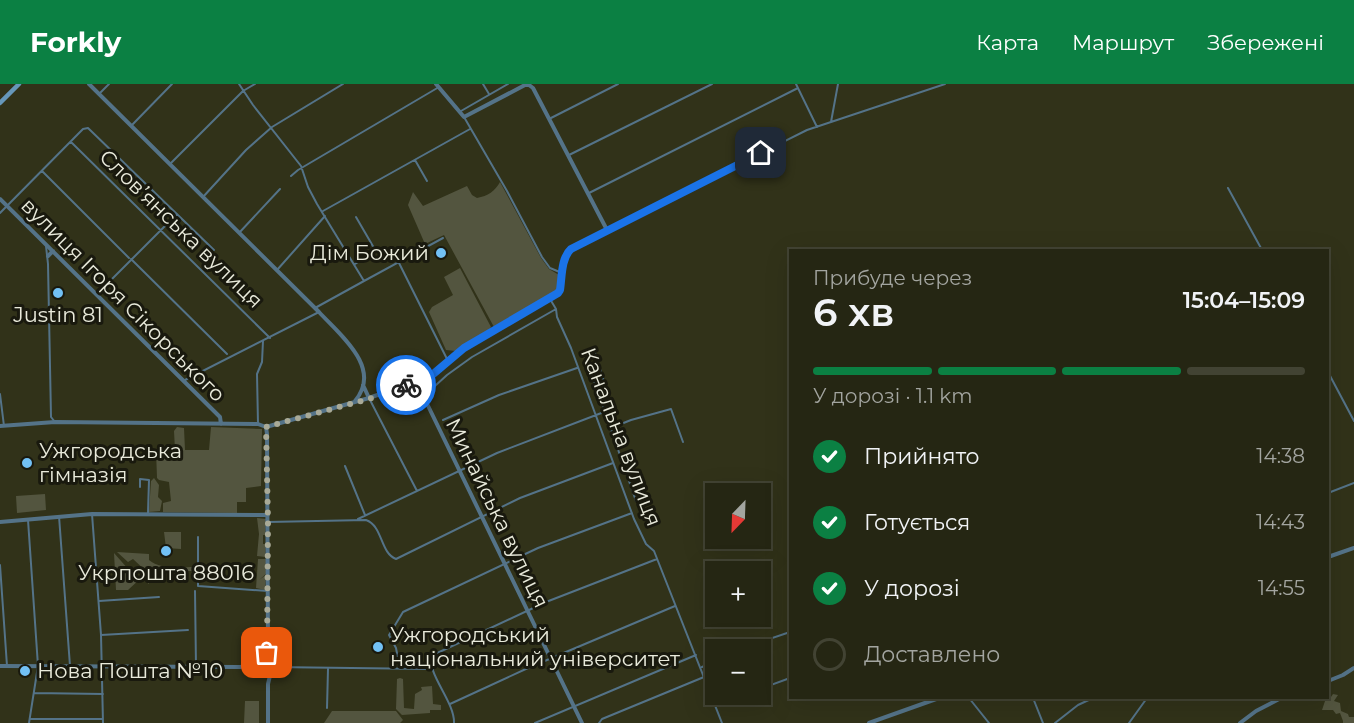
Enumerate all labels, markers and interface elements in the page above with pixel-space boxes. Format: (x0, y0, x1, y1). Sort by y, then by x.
text: Forkly (30, 25, 121, 59)
text: Карта (976, 30, 1039, 55)
text: Маршрут (1072, 30, 1174, 55)
text: Збережені (1207, 30, 1324, 55)
pin (735, 127, 786, 178)
icon: home (744, 136, 777, 169)
street label: Словʼянська вулиця (95, 144, 268, 313)
street label: вулиця Ігоря Сікорського (16, 193, 230, 407)
place label: Дім Божий (310, 240, 429, 265)
marker: Дім Божий (434, 246, 448, 260)
text: Прибуде через (813, 266, 972, 290)
marker: Justin 81 (51, 286, 65, 300)
text: 15:04–15:09 (1183, 287, 1305, 314)
text: 6 хв (813, 288, 894, 336)
place label: Justin 81 (12, 302, 103, 327)
street label: Канальна вулиця (576, 344, 667, 529)
courier (376, 355, 436, 415)
icon: bike (390, 369, 423, 402)
text: У дорозі · 1.1 km (813, 384, 972, 408)
street label: Минайська вулиця (441, 414, 554, 612)
place label: Ужгородська гімназія (39, 438, 182, 487)
icon: check (813, 440, 846, 473)
text: Прийнято (864, 443, 980, 470)
text: 14:38 (1256, 444, 1305, 468)
marker: Ужгородська гімназія (20, 456, 34, 470)
north arrow (705, 483, 771, 549)
map controls (705, 483, 771, 705)
icon: check (813, 506, 846, 539)
text: Готується (864, 509, 970, 536)
text: 14:43 (1256, 510, 1305, 534)
marker: Укрпошта 88016 (159, 544, 173, 558)
place label: Укрпошта 88016 (78, 560, 254, 585)
button: + (705, 561, 771, 627)
icon: check (813, 572, 846, 605)
text: У дорозі (864, 575, 960, 602)
text: 14:55 (1258, 576, 1305, 600)
place label: Ужгородський національний університет (390, 622, 680, 671)
pin (241, 627, 292, 678)
icon: bag (250, 636, 283, 669)
button: − (705, 639, 771, 705)
marker: Ужгородський національний університет (371, 640, 385, 654)
text: Доставлено (864, 641, 1000, 668)
place label: Нова Пошта №10 (37, 658, 223, 683)
marker: Нова Пошта №10 (18, 664, 32, 678)

